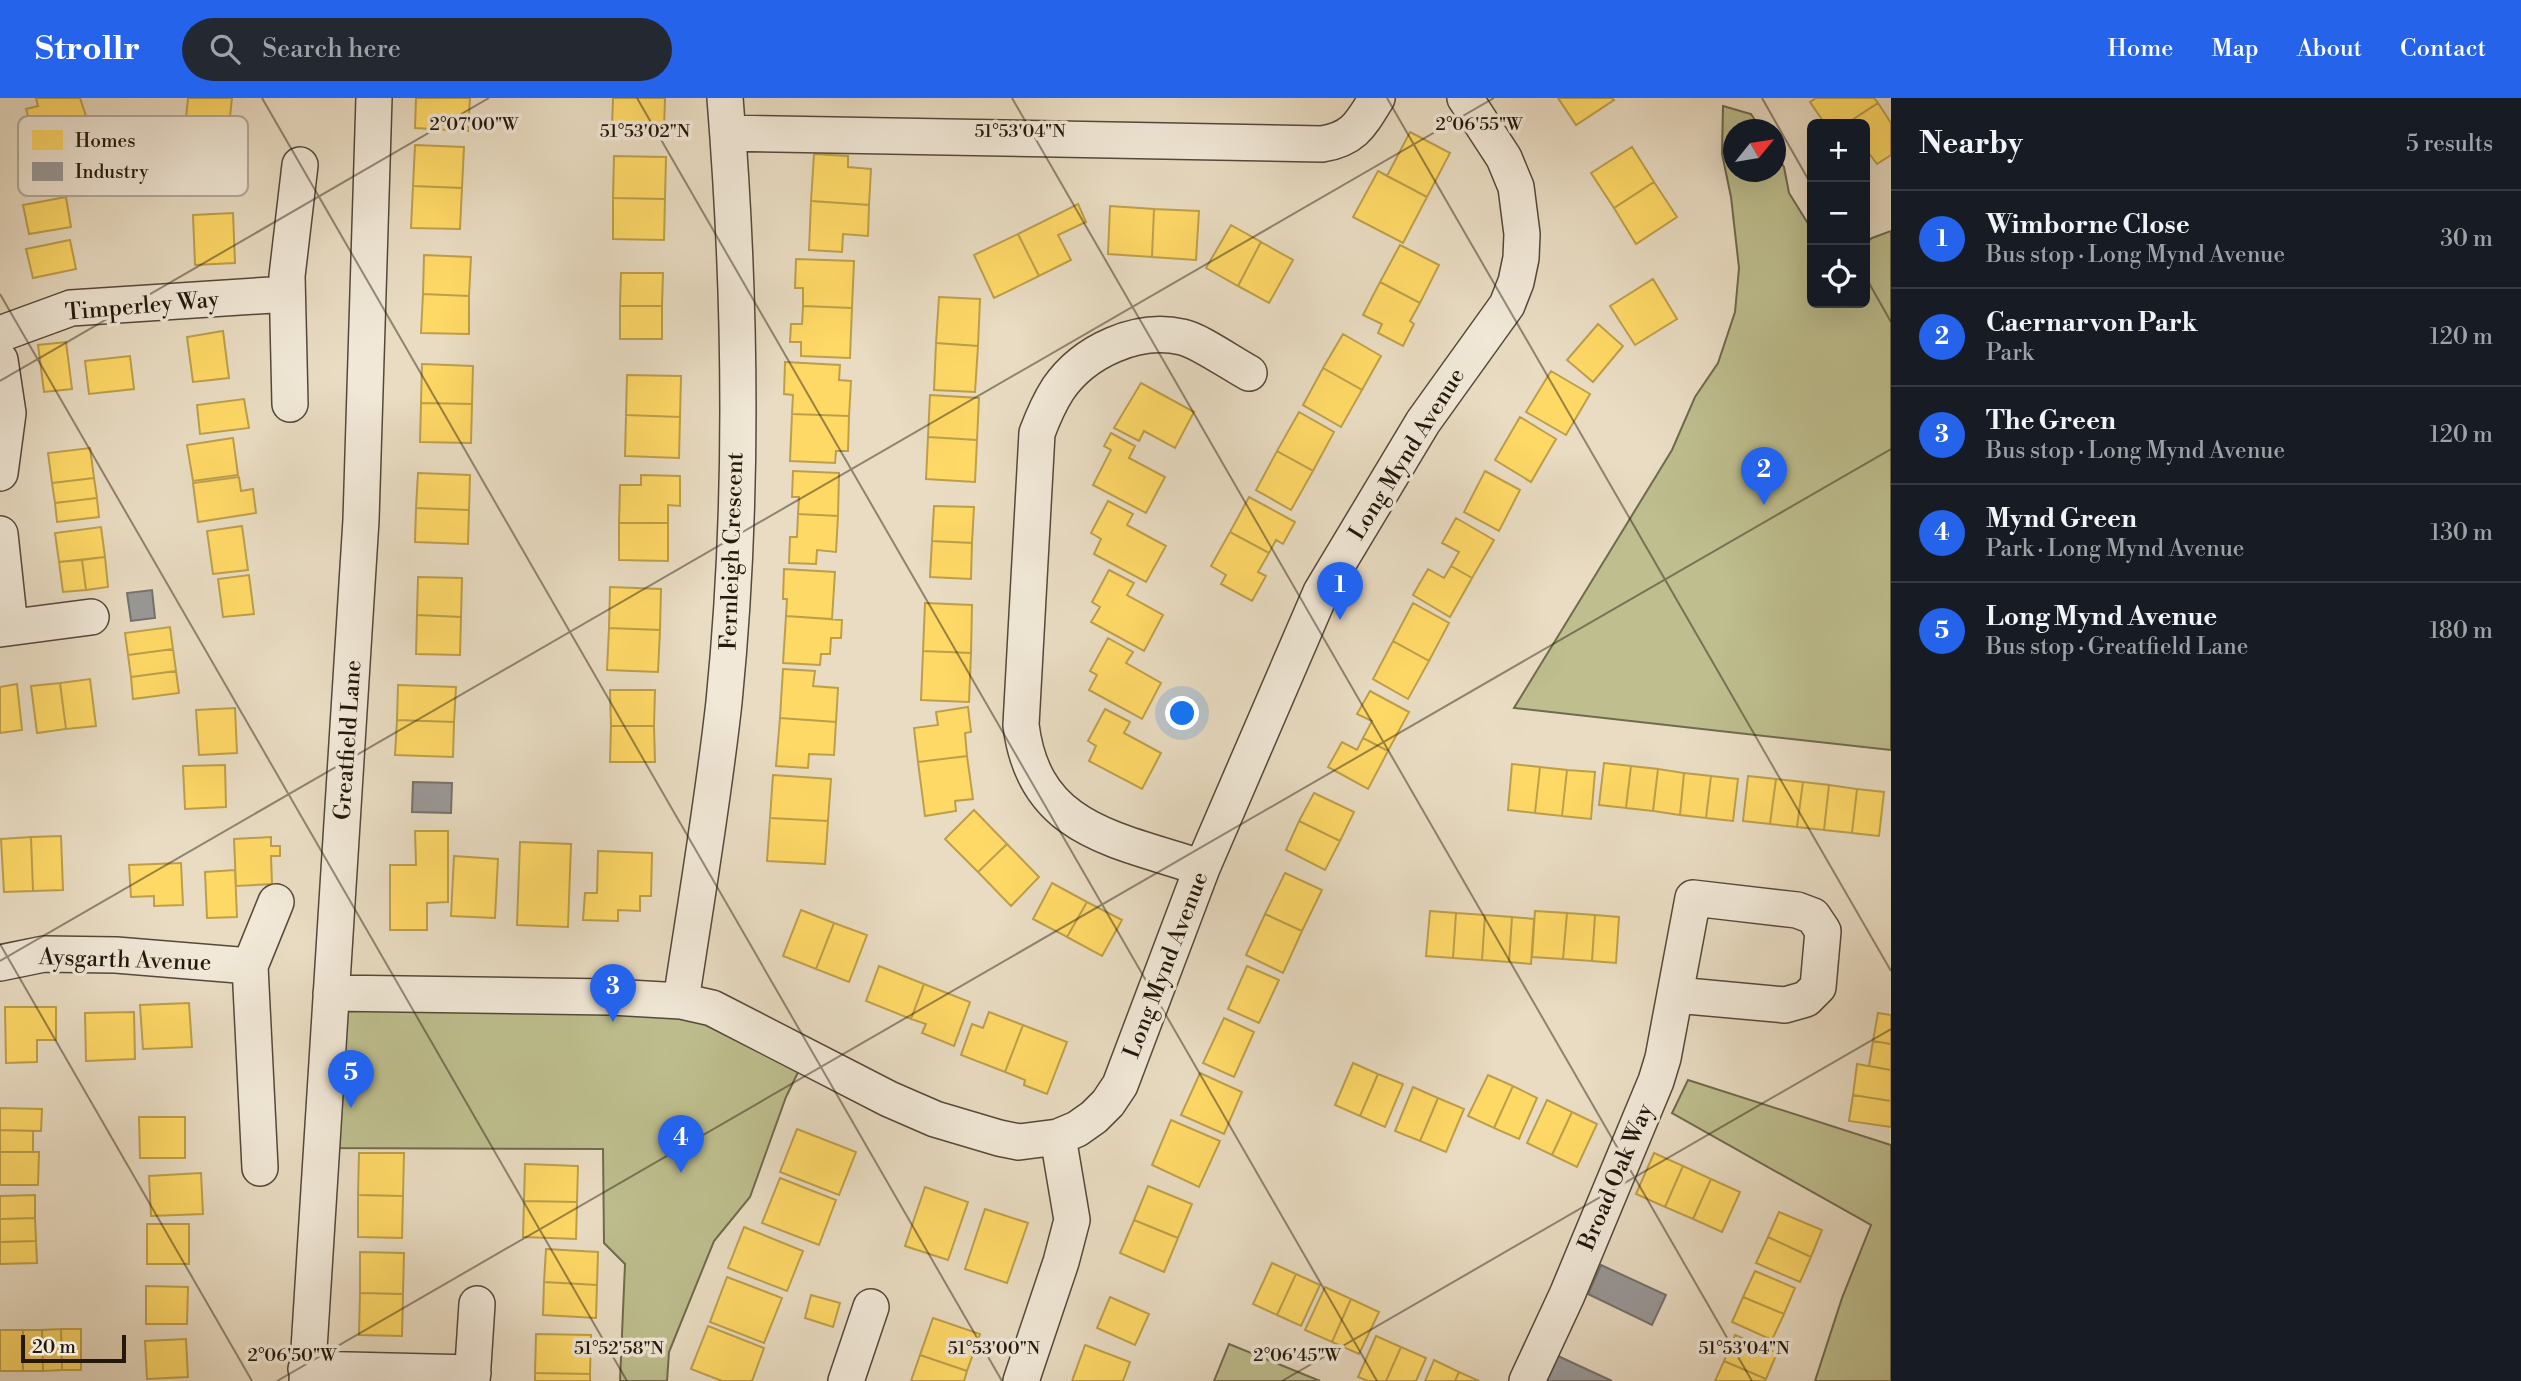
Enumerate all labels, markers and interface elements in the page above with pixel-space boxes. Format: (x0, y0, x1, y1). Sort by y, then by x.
search box (182, 18, 672, 81)
text: Strollr (35, 29, 140, 70)
icon: search (206, 30, 244, 68)
text: Search here (262, 33, 401, 65)
text: Home (2108, 34, 2173, 64)
text: Map (2211, 34, 2259, 64)
text: About (2297, 34, 2362, 64)
text: Contact (2400, 34, 2486, 64)
text: 2°07'00"W (430, 113, 519, 136)
text: 2°06'55"W (1436, 113, 1523, 136)
legend (18, 116, 248, 196)
north arrow (1723, 119, 1786, 182)
map controls (1807, 119, 1870, 308)
button: + (1807, 119, 1870, 182)
text: 51°53'02"N (600, 120, 691, 143)
text: 51°53'04"N (974, 120, 1066, 143)
text: Nearby (1919, 125, 2023, 163)
text: Homes (75, 129, 135, 153)
text: 5 results (2406, 130, 2493, 158)
text: Industry (75, 160, 149, 184)
button: − (1807, 182, 1870, 245)
text: Wimborne Close (1986, 209, 2190, 241)
text: 1 (1936, 225, 1948, 253)
text: 30 m (2440, 225, 2493, 253)
text: Bus stop · Long Mynd Avenue (1986, 241, 2285, 269)
button: locate (1807, 245, 1870, 308)
street label: Timperley Way (64, 285, 221, 327)
text: Caernarvon Park (1986, 307, 2198, 339)
text: 2 (1935, 323, 1949, 351)
text: 120 m (2429, 323, 2493, 351)
text: Park (1986, 339, 2034, 367)
street label: Long Mynd Avenue (1343, 363, 1471, 545)
text: The Green (1986, 405, 2116, 437)
text: 3 (1935, 421, 1949, 449)
text: 120 m (2429, 421, 2493, 449)
text: Bus stop · Long Mynd Avenue (1986, 437, 2285, 465)
pin: 2 (1741, 447, 1787, 505)
street label: Fernleigh Crescent (715, 452, 749, 650)
text: Mynd Green (1986, 503, 2137, 535)
text: 4 (1934, 519, 1950, 547)
text: 130 m (2430, 519, 2493, 547)
text: Park · Long Mynd Avenue (1986, 535, 2244, 563)
pin: 1 (1317, 562, 1363, 620)
text: Long Mynd Avenue (1986, 601, 2217, 633)
text: 5 (1935, 617, 1949, 645)
text: 180 m (2429, 617, 2493, 645)
text: Bus stop · Greatfield Lane (1986, 633, 2248, 661)
street label: Greatfield Lane (328, 659, 368, 821)
your location (1165, 696, 1199, 730)
street label: Long Mynd Avenue (1118, 868, 1214, 1062)
street label: Aysgarth Avenue (37, 943, 212, 977)
pin: 3 (590, 964, 636, 1022)
pin: 5 (328, 1050, 374, 1108)
street label: Broad Oak Way (1572, 1099, 1660, 1255)
pin: 4 (658, 1115, 704, 1173)
scale bar (21, 1332, 126, 1364)
text: 20 m (32, 1335, 76, 1359)
text: 51°52'58"N (574, 1337, 665, 1360)
text: 51°53'00"N (948, 1337, 1041, 1360)
text: 51°53'04"N (1698, 1337, 1790, 1360)
text: 2°06'50"W (248, 1344, 337, 1367)
text: 2°06'45"W (1253, 1344, 1342, 1367)

